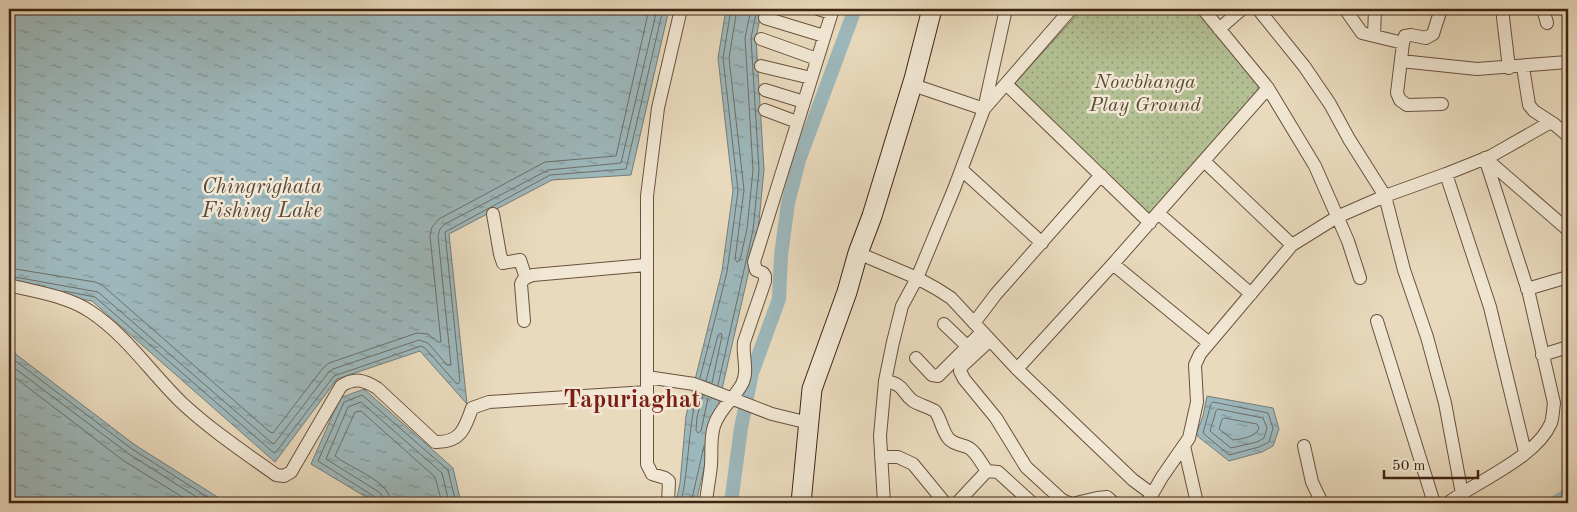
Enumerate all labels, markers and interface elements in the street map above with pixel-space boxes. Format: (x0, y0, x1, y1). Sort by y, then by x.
park label: Nowbhanga Play Ground (1088, 73, 1201, 116)
water label: Chingrighata Fishing Lake (201, 177, 322, 222)
district label: Tapuriaghat (563, 388, 701, 413)
scale bar (1384, 447, 1478, 479)
text: 50 m (1392, 459, 1426, 474)

